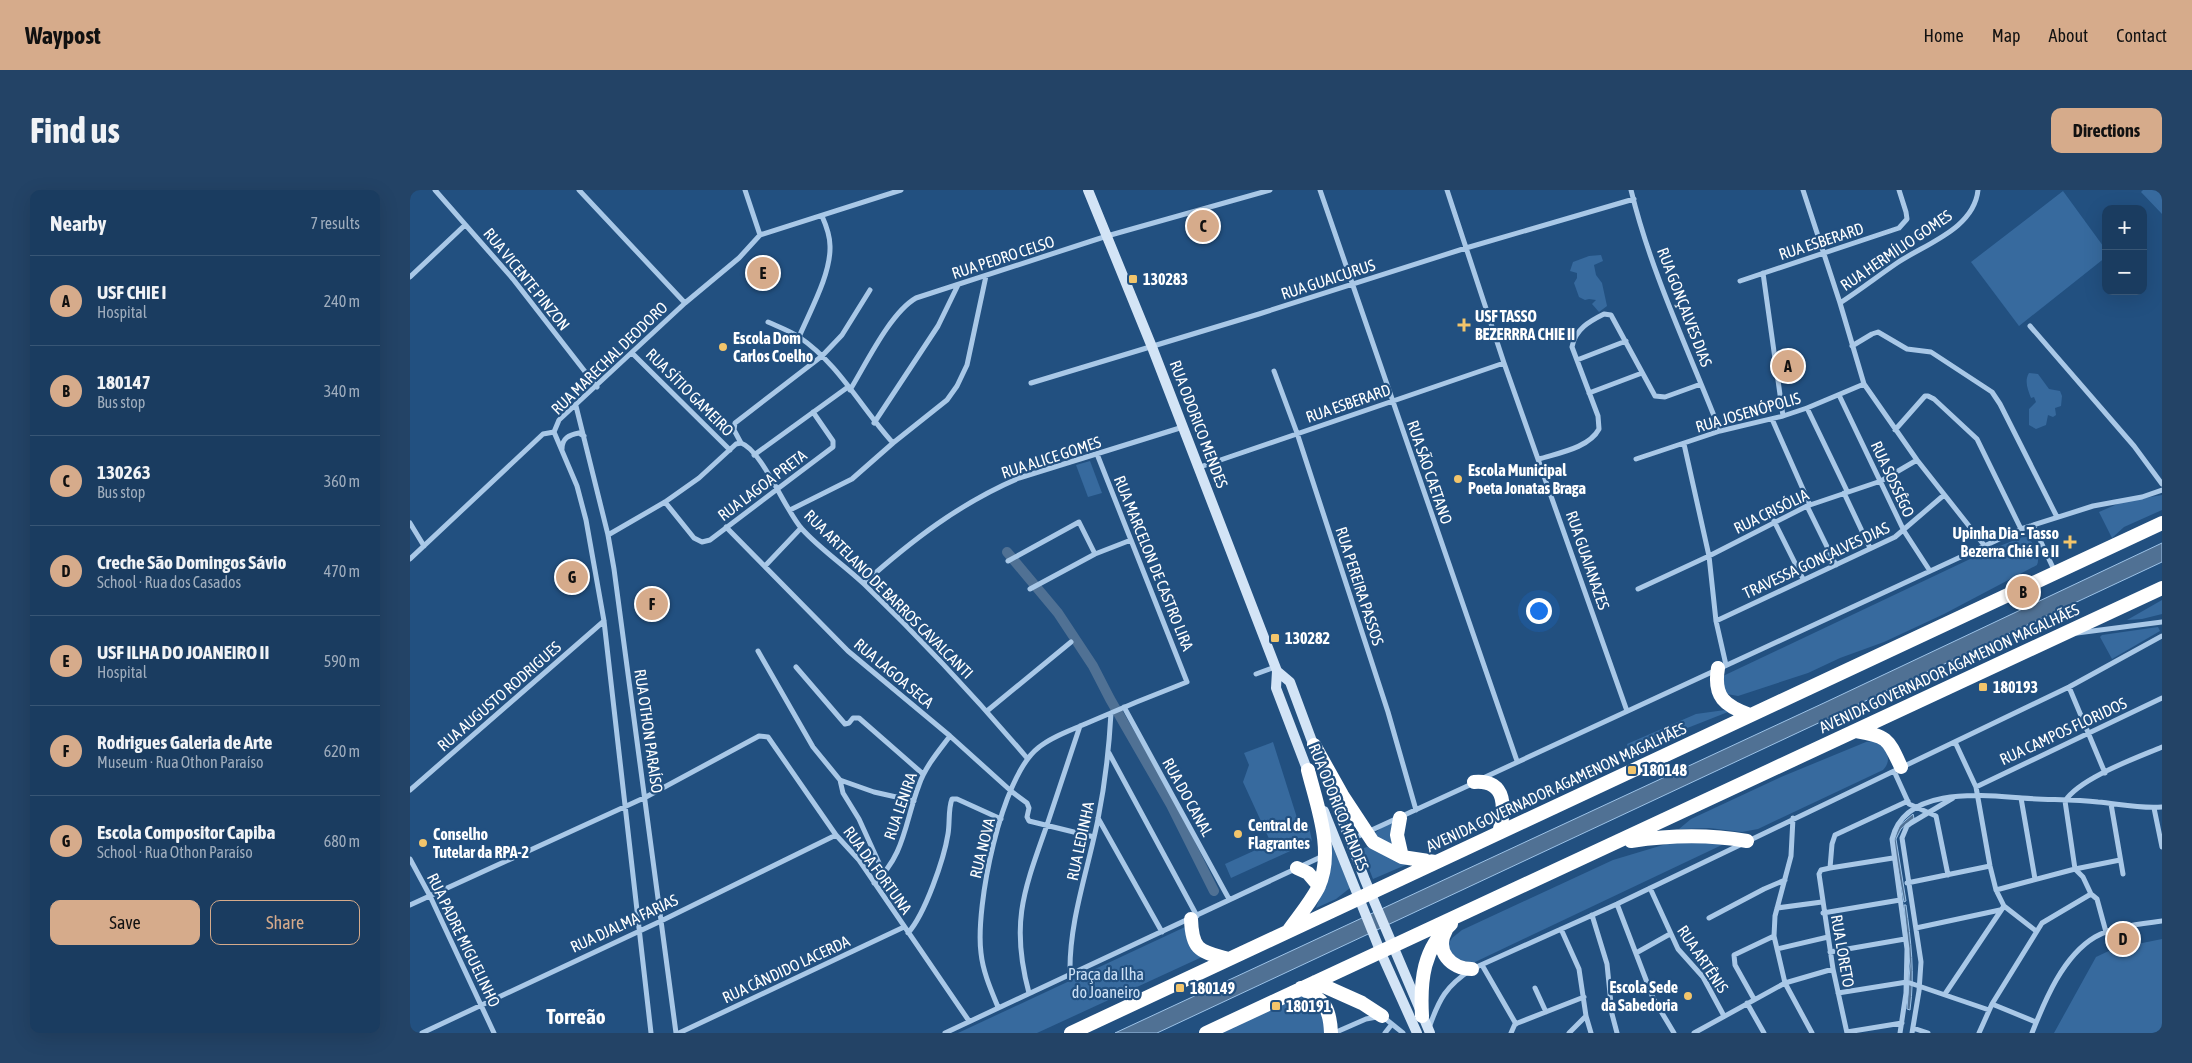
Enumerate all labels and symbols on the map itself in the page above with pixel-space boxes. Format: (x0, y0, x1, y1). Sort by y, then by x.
street label: RUA HERMÍLIO GOMES (1837, 206, 1955, 294)
pin: C (1187, 207, 1219, 245)
street label: RUA ESBERARD (1776, 219, 1866, 263)
street label: RUA VICENTE PINZON (480, 224, 574, 334)
street label: RUA PEDRO CELSO (949, 232, 1057, 282)
street label: RUA GONÇALVES DIAS (1653, 245, 1716, 370)
pin: E (747, 254, 779, 292)
street label: RUA GUAICURUS (1279, 255, 1378, 303)
place label: 130283 (1143, 270, 1188, 288)
marker: 130283 (1127, 273, 1139, 285)
street label: RUA MARECHAL DEODORO (547, 298, 671, 418)
place label: USF TASSO BEZERRRA CHIE II (1475, 307, 1575, 343)
marker: USF TASSO BEZERRRA CHIE II (1457, 318, 1471, 332)
place label: Escola Dom Carlos Coelho (733, 329, 814, 365)
marker: Escola Dom Carlos Coelho (717, 341, 729, 353)
street label: RUA SÍTIO GAMEIRO (643, 345, 737, 439)
pin: A (1772, 347, 1804, 385)
street label: RUA ODORICO MENDES (1166, 358, 1232, 491)
street label: RUA ESBERARD (1303, 380, 1393, 426)
street label: RUA JOSENÓPOLIS (1693, 388, 1803, 436)
street label: RUA SÃO CAETANO (1404, 418, 1456, 526)
street label: RUA ALICE GOMES (999, 432, 1103, 482)
street label: RUA SOSSÊGO (1868, 438, 1918, 520)
street label: RUA LAGOA PRETA (714, 446, 810, 524)
place label: Escola Municipal Poeta Jonatas Braga (1468, 461, 1586, 497)
street label: RUA MARCELON DE CASTRO LIRA (1111, 473, 1197, 653)
marker: Escola Municipal Poeta Jonatas Braga (1452, 473, 1464, 485)
street label: RUA CRISÓLIA (1731, 485, 1811, 537)
street label: RUA ARTELANO DE BARROS CAVALCANTI (801, 506, 977, 682)
street label: RUA GUAIANAZES (1563, 508, 1613, 612)
street label: TRAVESSA GONÇALVES DIAS (1740, 518, 1893, 603)
street label: RUA PEREIRA PASSOS (1332, 524, 1388, 648)
place label: Upinha Dia - Tasso Bezerra Chié I e II (1953, 524, 2059, 560)
marker: Upinha Dia - Tasso Bezerra Chié I e II (2063, 535, 2077, 549)
pin: G (556, 558, 588, 596)
pin: B (2007, 573, 2039, 611)
pin: F (636, 585, 668, 623)
your location (1526, 598, 1552, 624)
street label: AVENIDA GOVERNADOR AGAMENON MAGALHÃES (1816, 600, 2082, 736)
place label: 130282 (1285, 629, 1330, 647)
marker: 130282 (1269, 632, 1281, 644)
street label: RUA LAGOA SECA (851, 635, 937, 711)
street label: RUA AUGUSTO RODRIGUES (434, 637, 564, 754)
street label: RUA OTHON PARAÍSO (631, 668, 667, 794)
place label: 180193 (1993, 678, 2038, 696)
marker: 180193 (1977, 681, 1989, 693)
street label: RUA CAMPOS FLORIDOS (1997, 694, 2130, 768)
street label: AVENIDA GOVERNADOR AGAMENON MAGALHÃES (1423, 719, 1689, 855)
street label: RUA ODORICO MENDES (1305, 741, 1373, 873)
street label: RUA DO CANAL (1159, 755, 1217, 840)
place label: 180148 (1642, 761, 1688, 779)
marker: 180148 (1626, 764, 1638, 776)
street label: RUA LENIRA (880, 770, 920, 842)
street label: RUA LEDINHA (1063, 800, 1097, 882)
street label: RUA NOVA (966, 816, 998, 880)
place label: Central de Flagrantes (1248, 816, 1310, 852)
street label: RUA DA FORTUNA (840, 823, 916, 917)
place label: Conselho Tutelar da RPA-2 (433, 825, 529, 861)
marker: Central de Flagrantes (1232, 828, 1244, 840)
marker: Conselho Tutelar da RPA-2 (417, 837, 429, 849)
street label: RUA PADRE MIGUELINHO (424, 870, 504, 1010)
street label: RUA DJALMA FARIAS (567, 890, 681, 956)
street label: RUA LORETO (1828, 913, 1858, 989)
pin: D (2107, 920, 2139, 958)
street label: RUA ARTÊNIS (1674, 922, 1732, 996)
street label: RUA CÂNDIDO LACERDA (720, 932, 853, 1006)
park label: Praça da Ilha do Joaneiro (1068, 965, 1144, 1001)
place label: Escola Sede da Sabedoria (1601, 978, 1678, 1014)
place label: 180149 (1190, 979, 1236, 997)
marker: 180149 (1174, 982, 1186, 994)
marker: Escola Sede da Sabedoria (1682, 990, 1694, 1002)
place label: 180191 (1286, 997, 1332, 1015)
marker: 180191 (1270, 1000, 1282, 1012)
district label: Torreão (546, 1004, 606, 1028)

